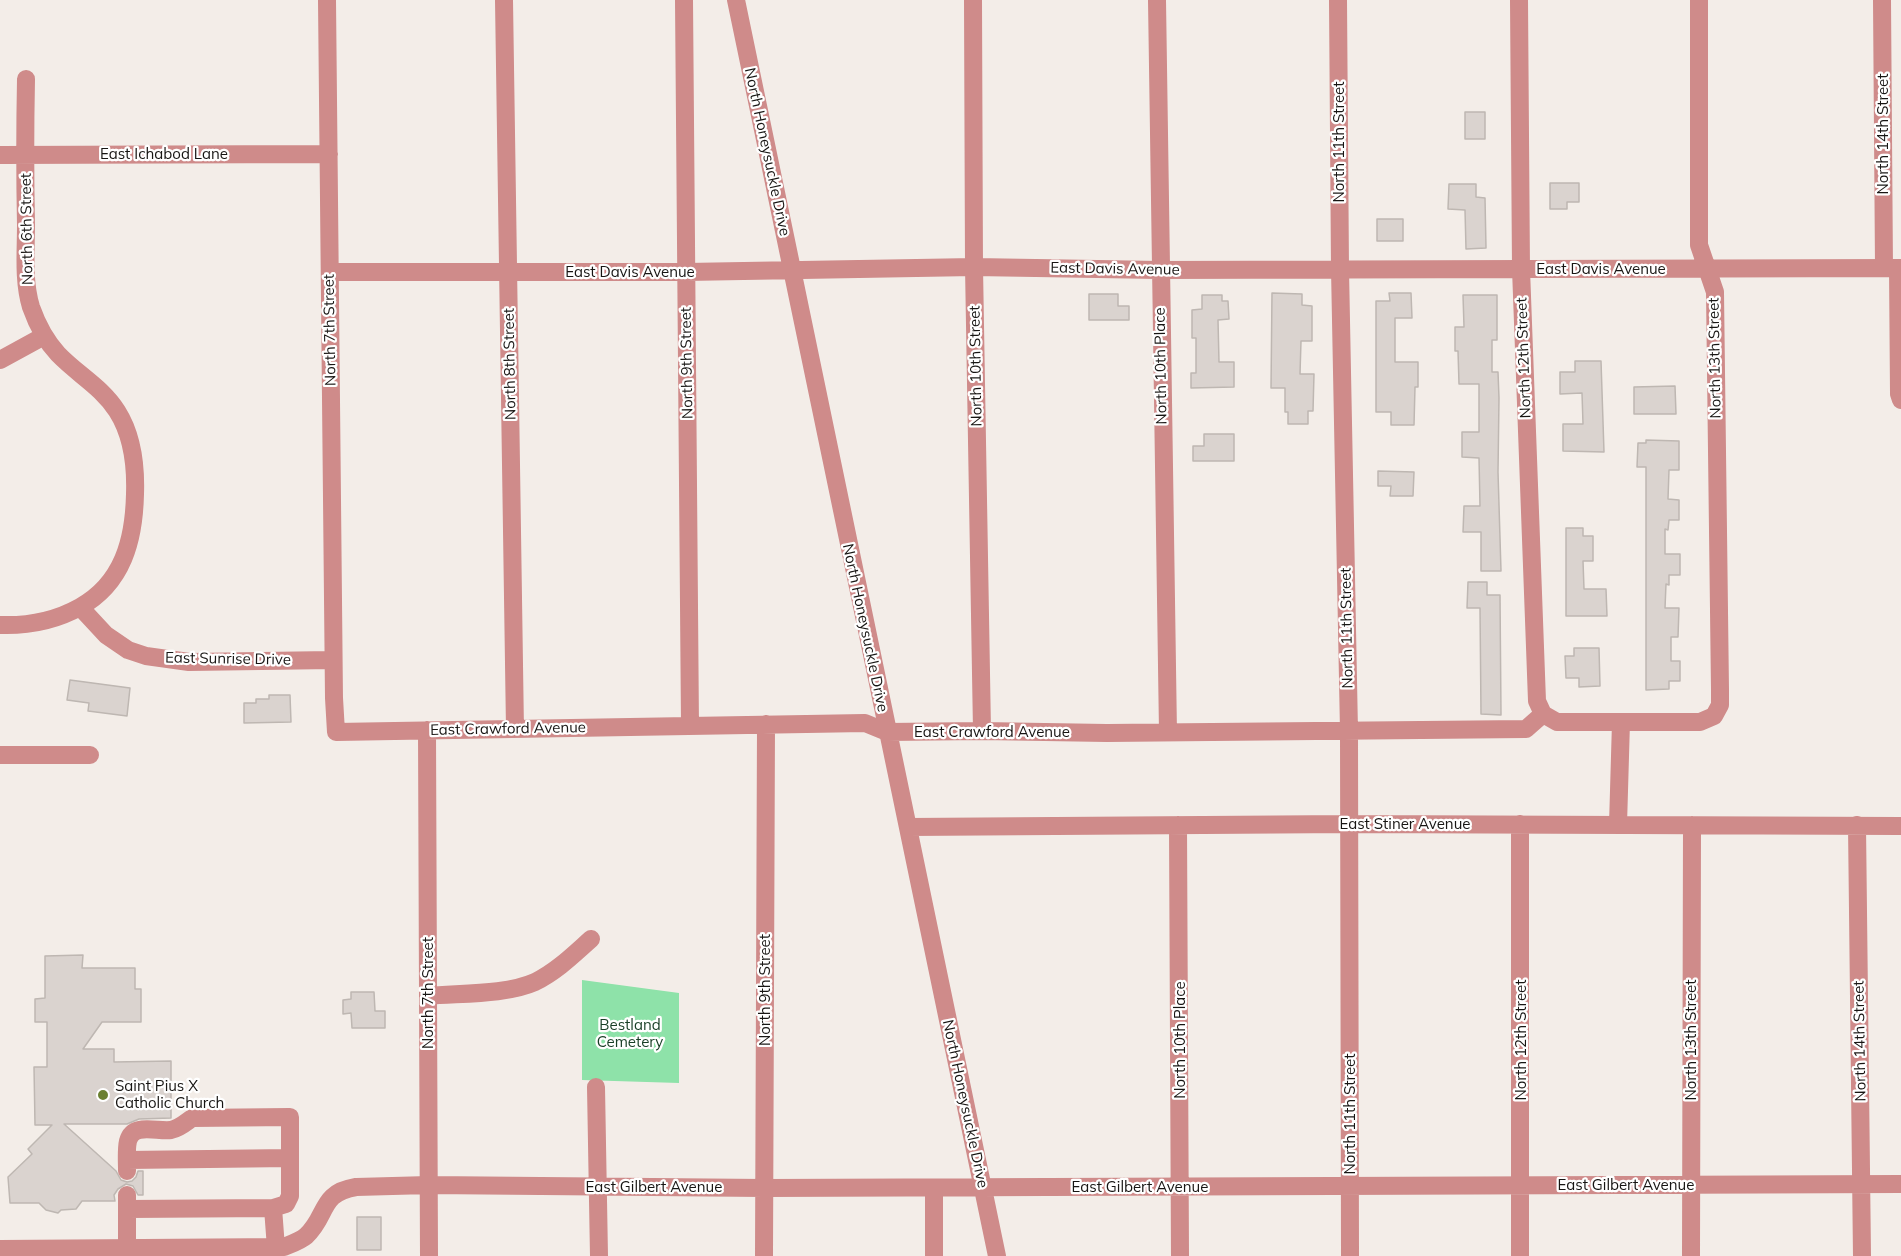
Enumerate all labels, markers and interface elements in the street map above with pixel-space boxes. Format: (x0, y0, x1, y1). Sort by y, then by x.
street label: North Honeysuckle Drive (740, 66, 794, 238)
street label: North 14th Street (1874, 73, 1892, 195)
street label: North 11th Street (1330, 81, 1348, 203)
street label: East Ichabod Lane (100, 145, 228, 163)
street label: North 6th Street (17, 173, 37, 285)
street label: East Davis Avenue (1050, 259, 1180, 279)
street label: East Davis Avenue (1536, 260, 1666, 278)
street label: East Davis Avenue (565, 263, 695, 281)
street label: North 7th Street (320, 274, 340, 386)
street label: North 12th Street (1513, 297, 1535, 419)
street label: North 13th Street (1705, 297, 1725, 419)
street label: North 10th Street (966, 305, 986, 427)
street label: North 9th Street (677, 307, 697, 419)
street label: North 10th Place (1151, 307, 1171, 425)
street label: North 8th Street (500, 308, 520, 420)
street label: North Honeysuckle Drive (838, 542, 892, 714)
street label: North 11th Street (1337, 567, 1357, 689)
street label: East Sunrise Drive (165, 649, 291, 669)
street label: East Crawford Avenue (430, 719, 586, 739)
street label: East Crawford Avenue (914, 723, 1070, 741)
street label: East Stiner Avenue (1340, 815, 1470, 833)
street label: North 9th Street (756, 934, 774, 1046)
street label: North 7th Street (419, 937, 437, 1049)
street label: North 12th Street (1512, 979, 1530, 1101)
street label: North 13th Street (1682, 979, 1700, 1101)
street label: North 14th Street (1850, 980, 1870, 1102)
street label: North 10th Place (1171, 981, 1189, 1099)
park label: Bestland Cemetery (597, 1016, 663, 1051)
street label: North Honeysuckle Drive (938, 1018, 992, 1190)
street label: North 11th Street (1341, 1053, 1359, 1175)
place label: Saint Pius X Catholic Church (115, 1077, 224, 1112)
marker: Saint Pius X Catholic Church (96, 1088, 110, 1102)
street label: East Gilbert Avenue (1558, 1176, 1694, 1194)
street label: East Gilbert Avenue (586, 1178, 722, 1196)
street label: East Gilbert Avenue (1072, 1178, 1208, 1196)

